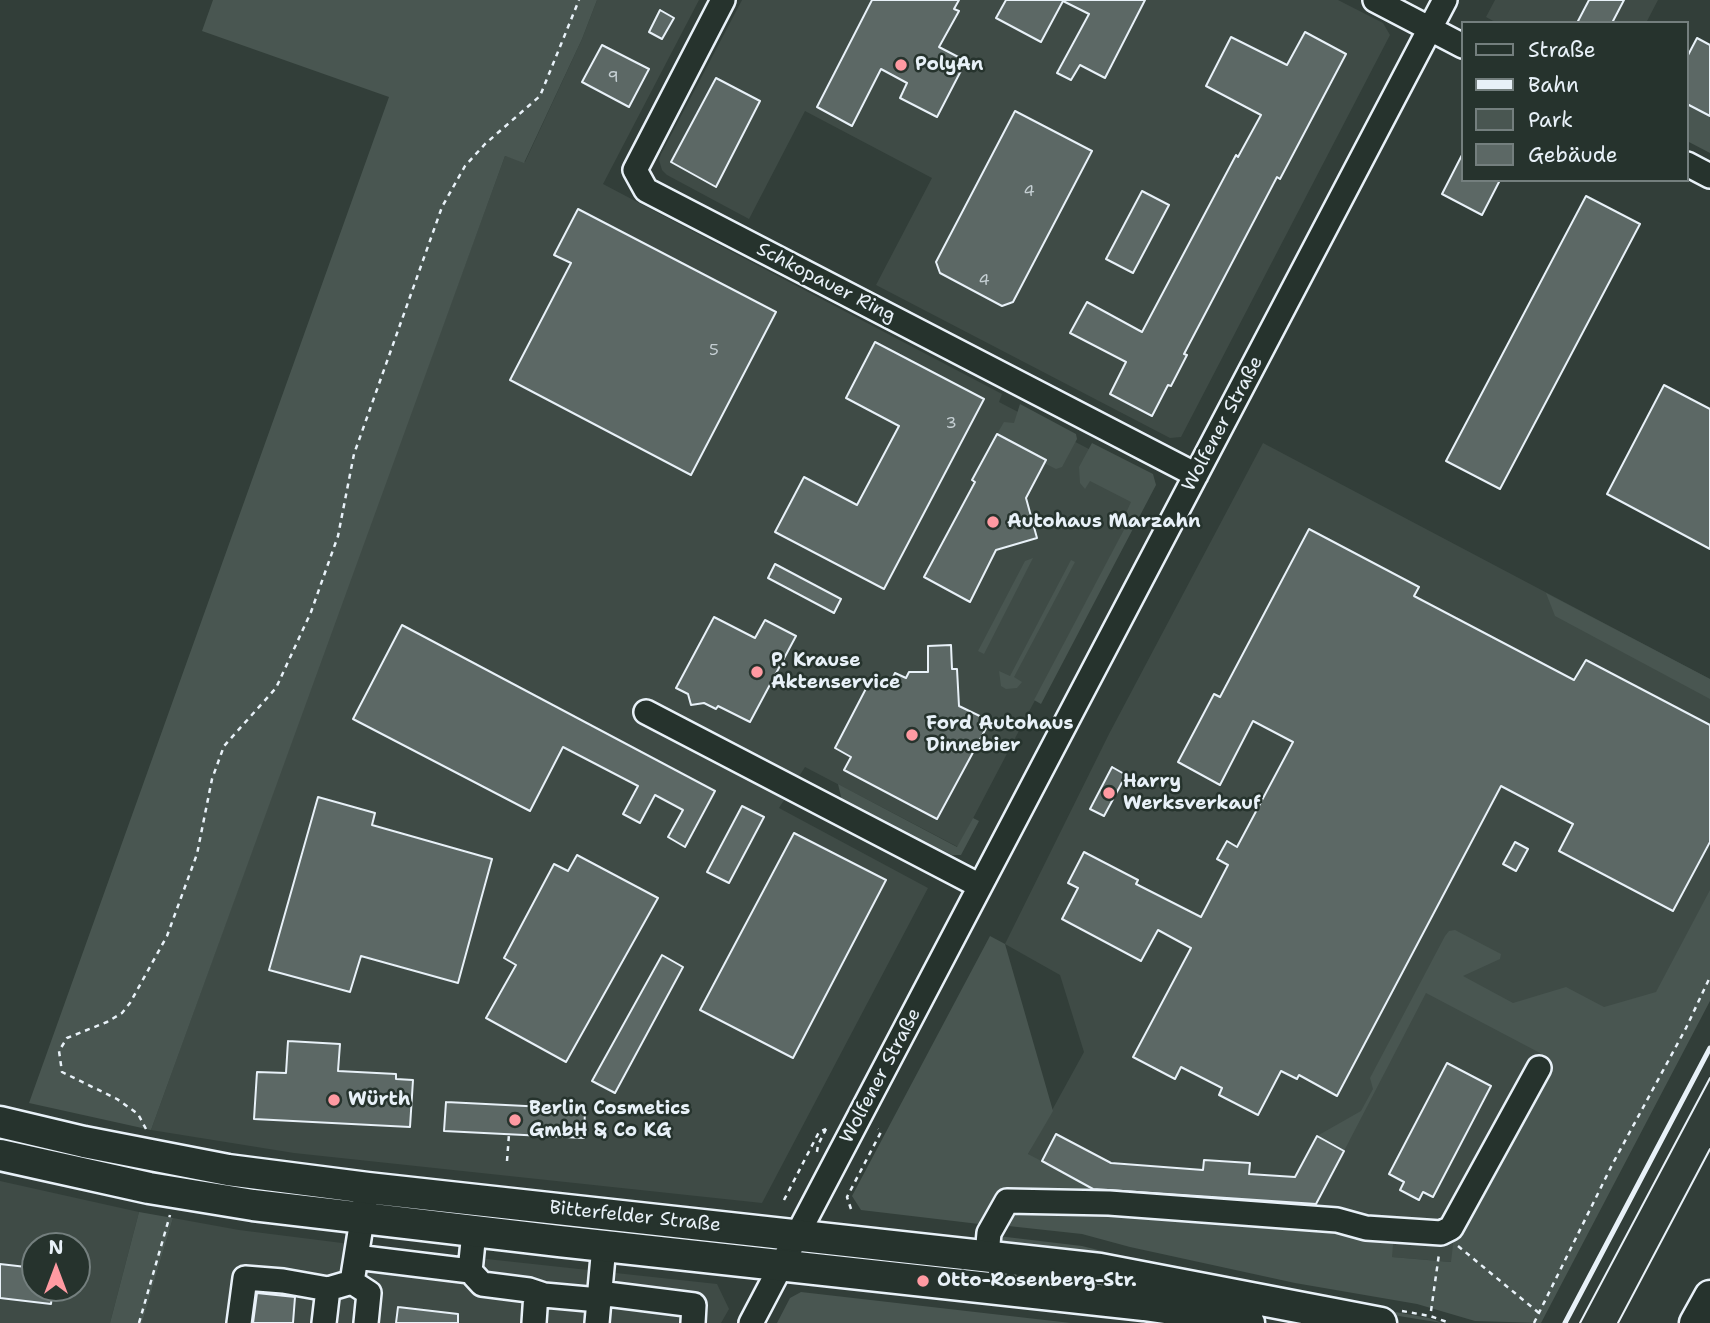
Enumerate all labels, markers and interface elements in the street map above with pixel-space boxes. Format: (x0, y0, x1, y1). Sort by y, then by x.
legend (1462, 21, 1689, 182)
text: Straße (1528, 36, 1596, 64)
place label: PolyAn (915, 54, 983, 76)
marker: PolyAn (893, 57, 909, 73)
house number: 9 (607, 68, 619, 88)
text: Bahn (1528, 71, 1579, 99)
text: Park (1528, 106, 1573, 134)
text: Gebäude (1528, 141, 1618, 169)
house number: 4 (1023, 182, 1035, 202)
street label: Schkopauer Ring (753, 238, 899, 328)
house number: 4 (978, 271, 990, 291)
house number: 5 (709, 341, 719, 361)
street label: Wolfener Straße (1178, 352, 1268, 496)
house number: 3 (945, 414, 957, 434)
place label: Autohaus Marzahn (1007, 511, 1201, 533)
marker: Autohaus Marzahn (985, 514, 1001, 530)
place label: P. Krause Aktenservice (771, 650, 901, 694)
marker: P. Krause Aktenservice (749, 664, 765, 680)
place label: Ford Autohaus Dinnebier (926, 713, 1073, 757)
marker: Ford Autohaus Dinnebier (904, 727, 920, 743)
place label: Harry Werksverkauf (1123, 771, 1261, 815)
marker: Harry Werksverkauf (1101, 785, 1117, 801)
street label: Wolfener Straße (836, 1004, 926, 1148)
place label: Würth (348, 1089, 410, 1111)
marker: Würth (326, 1092, 342, 1108)
place label: Berlin Cosmetics GmbH & Co KG (529, 1098, 690, 1142)
marker: Berlin Cosmetics GmbH & Co KG (507, 1112, 523, 1128)
street label: Bitterfelder Straße (548, 1197, 722, 1237)
north arrow (21, 1232, 91, 1302)
text: N (48, 1235, 64, 1260)
place label: Otto-Rosenberg-Str. (937, 1270, 1137, 1292)
marker: Otto-Rosenberg-Str. (915, 1273, 931, 1289)

